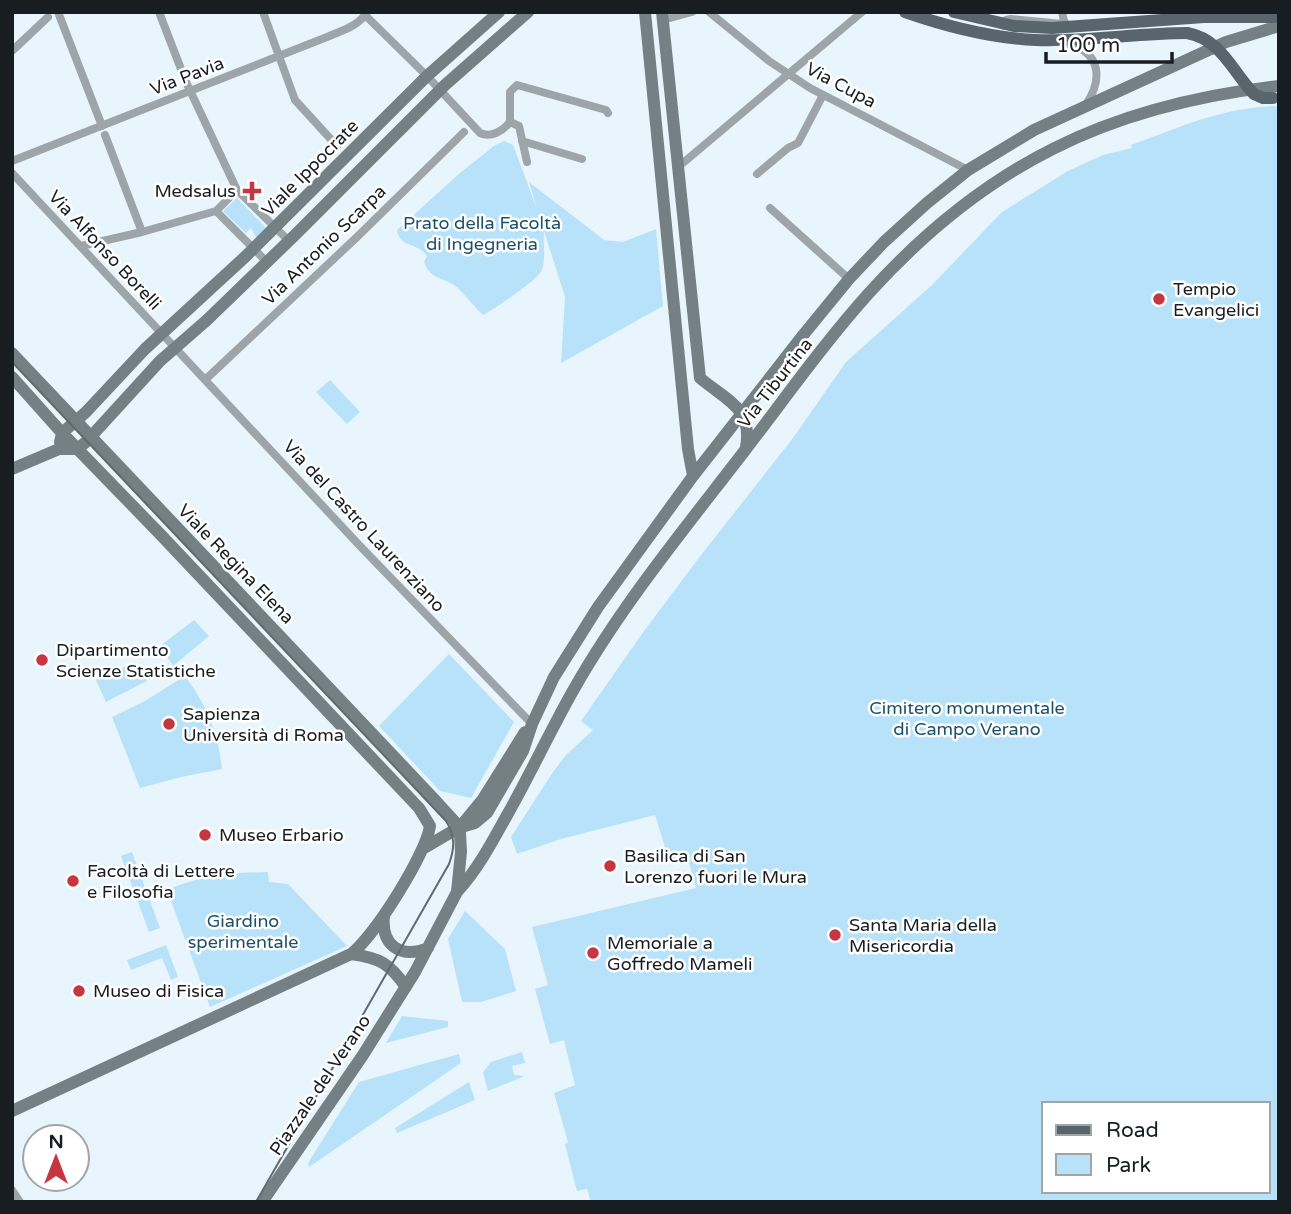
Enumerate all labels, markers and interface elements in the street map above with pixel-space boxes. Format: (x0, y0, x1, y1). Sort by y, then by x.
scale bar (1046, 21, 1172, 65)
text: 100 m (1056, 33, 1120, 58)
street label: Via Pavia (147, 52, 227, 100)
street label: Via Cupa (802, 57, 880, 113)
street label: Viale Ippocrate (257, 115, 363, 221)
place label: Medsalus (154, 180, 236, 202)
street label: Via Antonio Scarpa (258, 180, 390, 310)
marker: Medsalus (242, 181, 262, 201)
street label: Via Alfonso Borelli (44, 186, 166, 314)
park label: Prato della Facoltà di Ingegneria (403, 212, 561, 255)
place label: Tempio Evangelici (1173, 278, 1259, 321)
marker: Tempio Evangelici (1151, 291, 1167, 307)
street label: Via Tiburtina (733, 333, 817, 433)
street label: Via del Castro Laurenziano (278, 435, 450, 617)
street label: Viale Regina Elena (173, 499, 299, 629)
place label: Dipartimento Scienze Statistiche (56, 639, 216, 682)
marker: Dipartimento Scienze Statistiche (34, 652, 50, 668)
park label: Cimitero monumentale di Campo Verano (869, 697, 1065, 740)
place label: Sapienza Università di Roma (183, 703, 344, 746)
marker: Sapienza Università di Roma (161, 716, 177, 732)
place label: Museo Erbario (219, 824, 344, 846)
marker: Museo Erbario (197, 827, 213, 843)
place label: Basilica di San Lorenzo fuori le Mura (624, 845, 807, 888)
marker: Basilica di San Lorenzo fuori le Mura (602, 858, 618, 874)
place label: Facoltà di Lettere e Filosofia (87, 860, 235, 903)
marker: Facoltà di Lettere e Filosofia (65, 873, 81, 889)
park label: Giardino sperimentale (188, 910, 298, 953)
place label: Santa Maria della Misericordia (849, 914, 997, 957)
marker: Santa Maria della Misericordia (827, 927, 843, 943)
place label: Memoriale a Goffredo Mameli (607, 932, 752, 975)
marker: Memoriale a Goffredo Mameli (585, 945, 601, 961)
place label: Museo di Fisica (93, 980, 224, 1002)
marker: Museo di Fisica (71, 983, 87, 999)
street label: Piazzale del Verano (265, 1010, 375, 1160)
legend (1042, 1102, 1270, 1193)
text: Road (1106, 1118, 1159, 1143)
north arrow (21, 1123, 91, 1193)
text: N (48, 1131, 64, 1153)
text: Park (1106, 1153, 1151, 1178)

